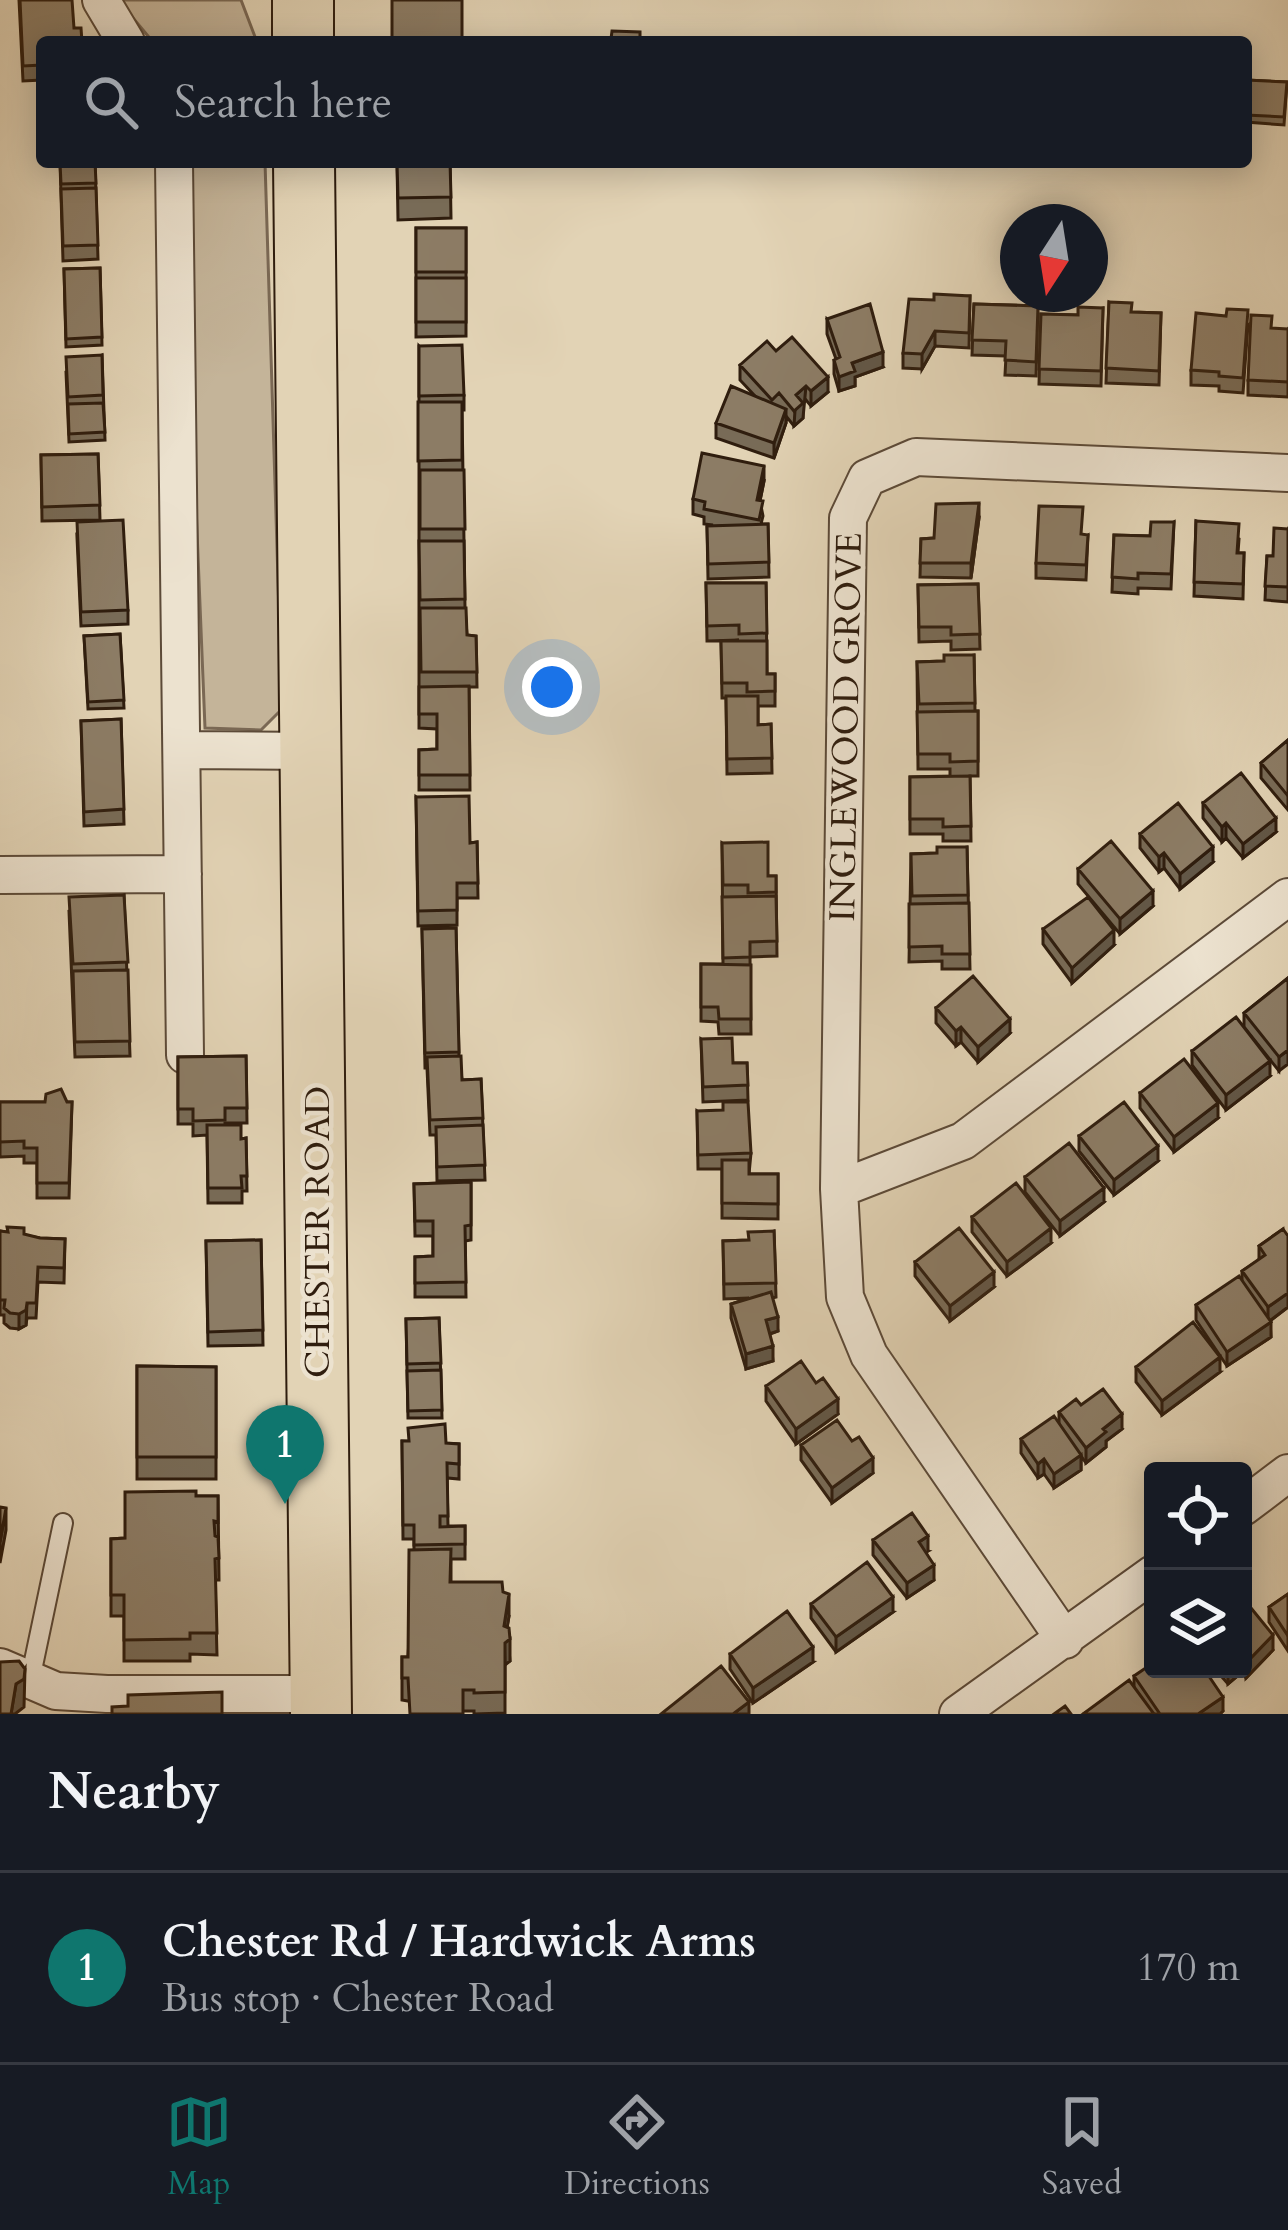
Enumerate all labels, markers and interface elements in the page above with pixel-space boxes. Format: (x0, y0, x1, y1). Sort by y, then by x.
search box (36, 36, 1252, 168)
icon: search (78, 69, 144, 135)
text: Search here (174, 72, 392, 133)
north arrow (1000, 204, 1108, 312)
street label: INGLEWOOD GROVE (818, 532, 874, 922)
your location (522, 657, 582, 717)
street label: CHESTER ROAD (293, 1086, 342, 1378)
pin: 1 (246, 1405, 324, 1504)
map controls (1144, 1462, 1252, 1678)
button: locate (1144, 1462, 1252, 1570)
button: layers (1144, 1570, 1252, 1678)
text: Nearby (48, 1757, 220, 1827)
text: Chester Rd / Hardwick Arms (162, 1911, 756, 1972)
text: 1 (77, 1941, 97, 1994)
text: 170 m (1137, 1941, 1240, 1994)
text: Bus stop · Chester Road (162, 1972, 554, 2025)
tab: Map (166, 2089, 232, 2206)
tab: Directions (564, 2089, 710, 2206)
tab: Saved (1042, 2089, 1122, 2206)

